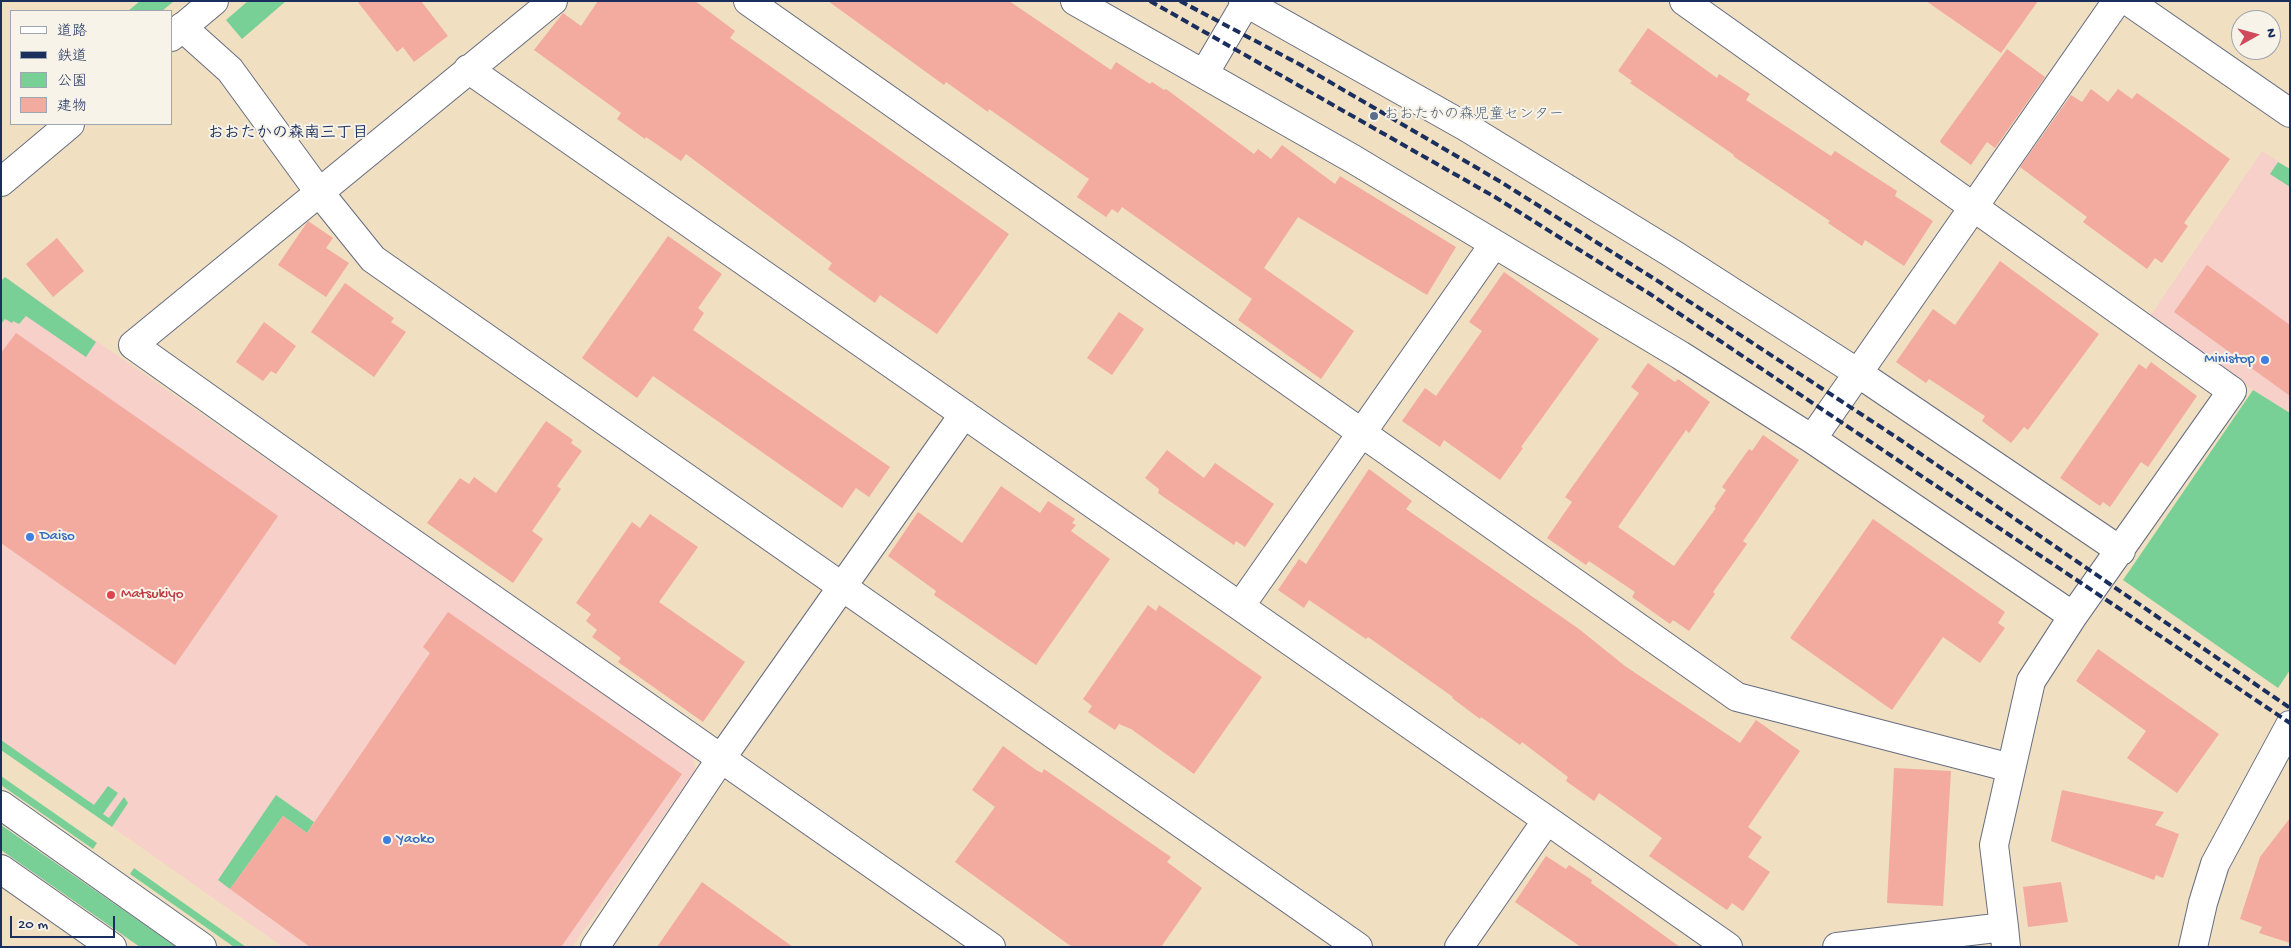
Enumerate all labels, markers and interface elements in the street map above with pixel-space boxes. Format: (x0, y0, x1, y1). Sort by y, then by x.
legend (10, 10, 172, 125)
north arrow (2231, 10, 2281, 60)
text: 道路 (57, 23, 87, 41)
text: N (2261, 28, 2279, 39)
text: 鉄道 (57, 48, 87, 66)
text: 公園 (57, 73, 87, 91)
text: 建物 (57, 98, 87, 116)
place label: おおたかの森児童センター (1384, 107, 1564, 125)
marker: おおたかの森児童センター (1368, 110, 1380, 122)
district label: おおたかの森南三丁目 (208, 125, 368, 145)
place label: Ministop (2204, 351, 2255, 369)
marker: Ministop (2259, 354, 2271, 366)
place label: Daiso (40, 528, 75, 546)
marker: Daiso (24, 531, 36, 543)
place label: Matsukiyo (121, 586, 184, 604)
marker: Matsukiyo (105, 589, 117, 601)
place label: Yaoko (397, 831, 435, 849)
marker: Yaoko (381, 834, 393, 846)
scale bar (12, 906, 118, 938)
text: 20 m (18, 916, 48, 934)

